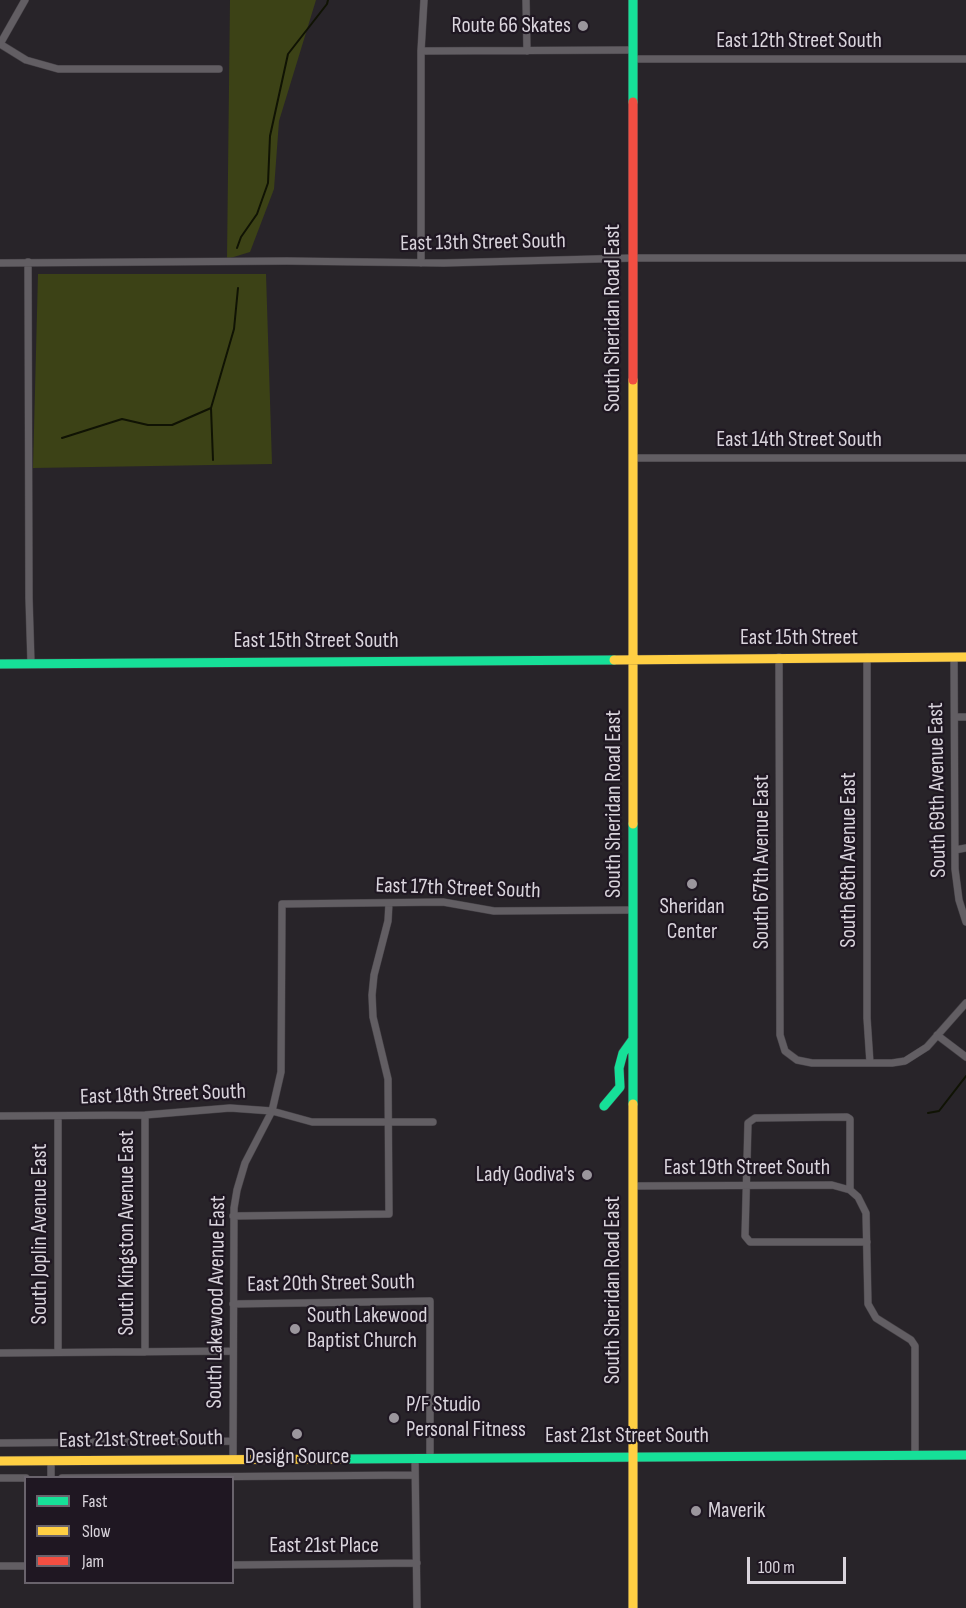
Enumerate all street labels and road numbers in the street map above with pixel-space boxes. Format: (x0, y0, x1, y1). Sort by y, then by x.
street label: East 12th Street South (716, 28, 882, 54)
street label: South Sheridan Road East (600, 224, 626, 412)
street label: East 13th Street South (400, 228, 566, 258)
street label: East 14th Street South (716, 427, 882, 453)
street label: East 15th Street (740, 625, 858, 651)
street label: East 15th Street South (233, 628, 399, 654)
street label: South 69th Avenue East (923, 702, 953, 878)
street label: South Sheridan Road East (601, 710, 627, 898)
street label: South 68th Avenue East (836, 772, 862, 948)
street label: South 67th Avenue East (749, 775, 775, 949)
street label: East 17th Street South (375, 873, 541, 905)
street label: East 18th Street South (80, 1079, 246, 1111)
street label: South Kingston Avenue East (114, 1130, 140, 1336)
street label: South Joplin Avenue East (27, 1144, 53, 1324)
street label: East 19th Street South (664, 1155, 830, 1181)
street label: South Lakewood Avenue East (202, 1195, 232, 1409)
street label: South Sheridan Road East (600, 1196, 626, 1384)
street label: East 20th Street South (247, 1269, 415, 1299)
street label: East 21st Street South (545, 1423, 709, 1449)
street label: East 21st Street South (59, 1425, 223, 1455)
street label: East 21st Place (269, 1533, 379, 1559)

